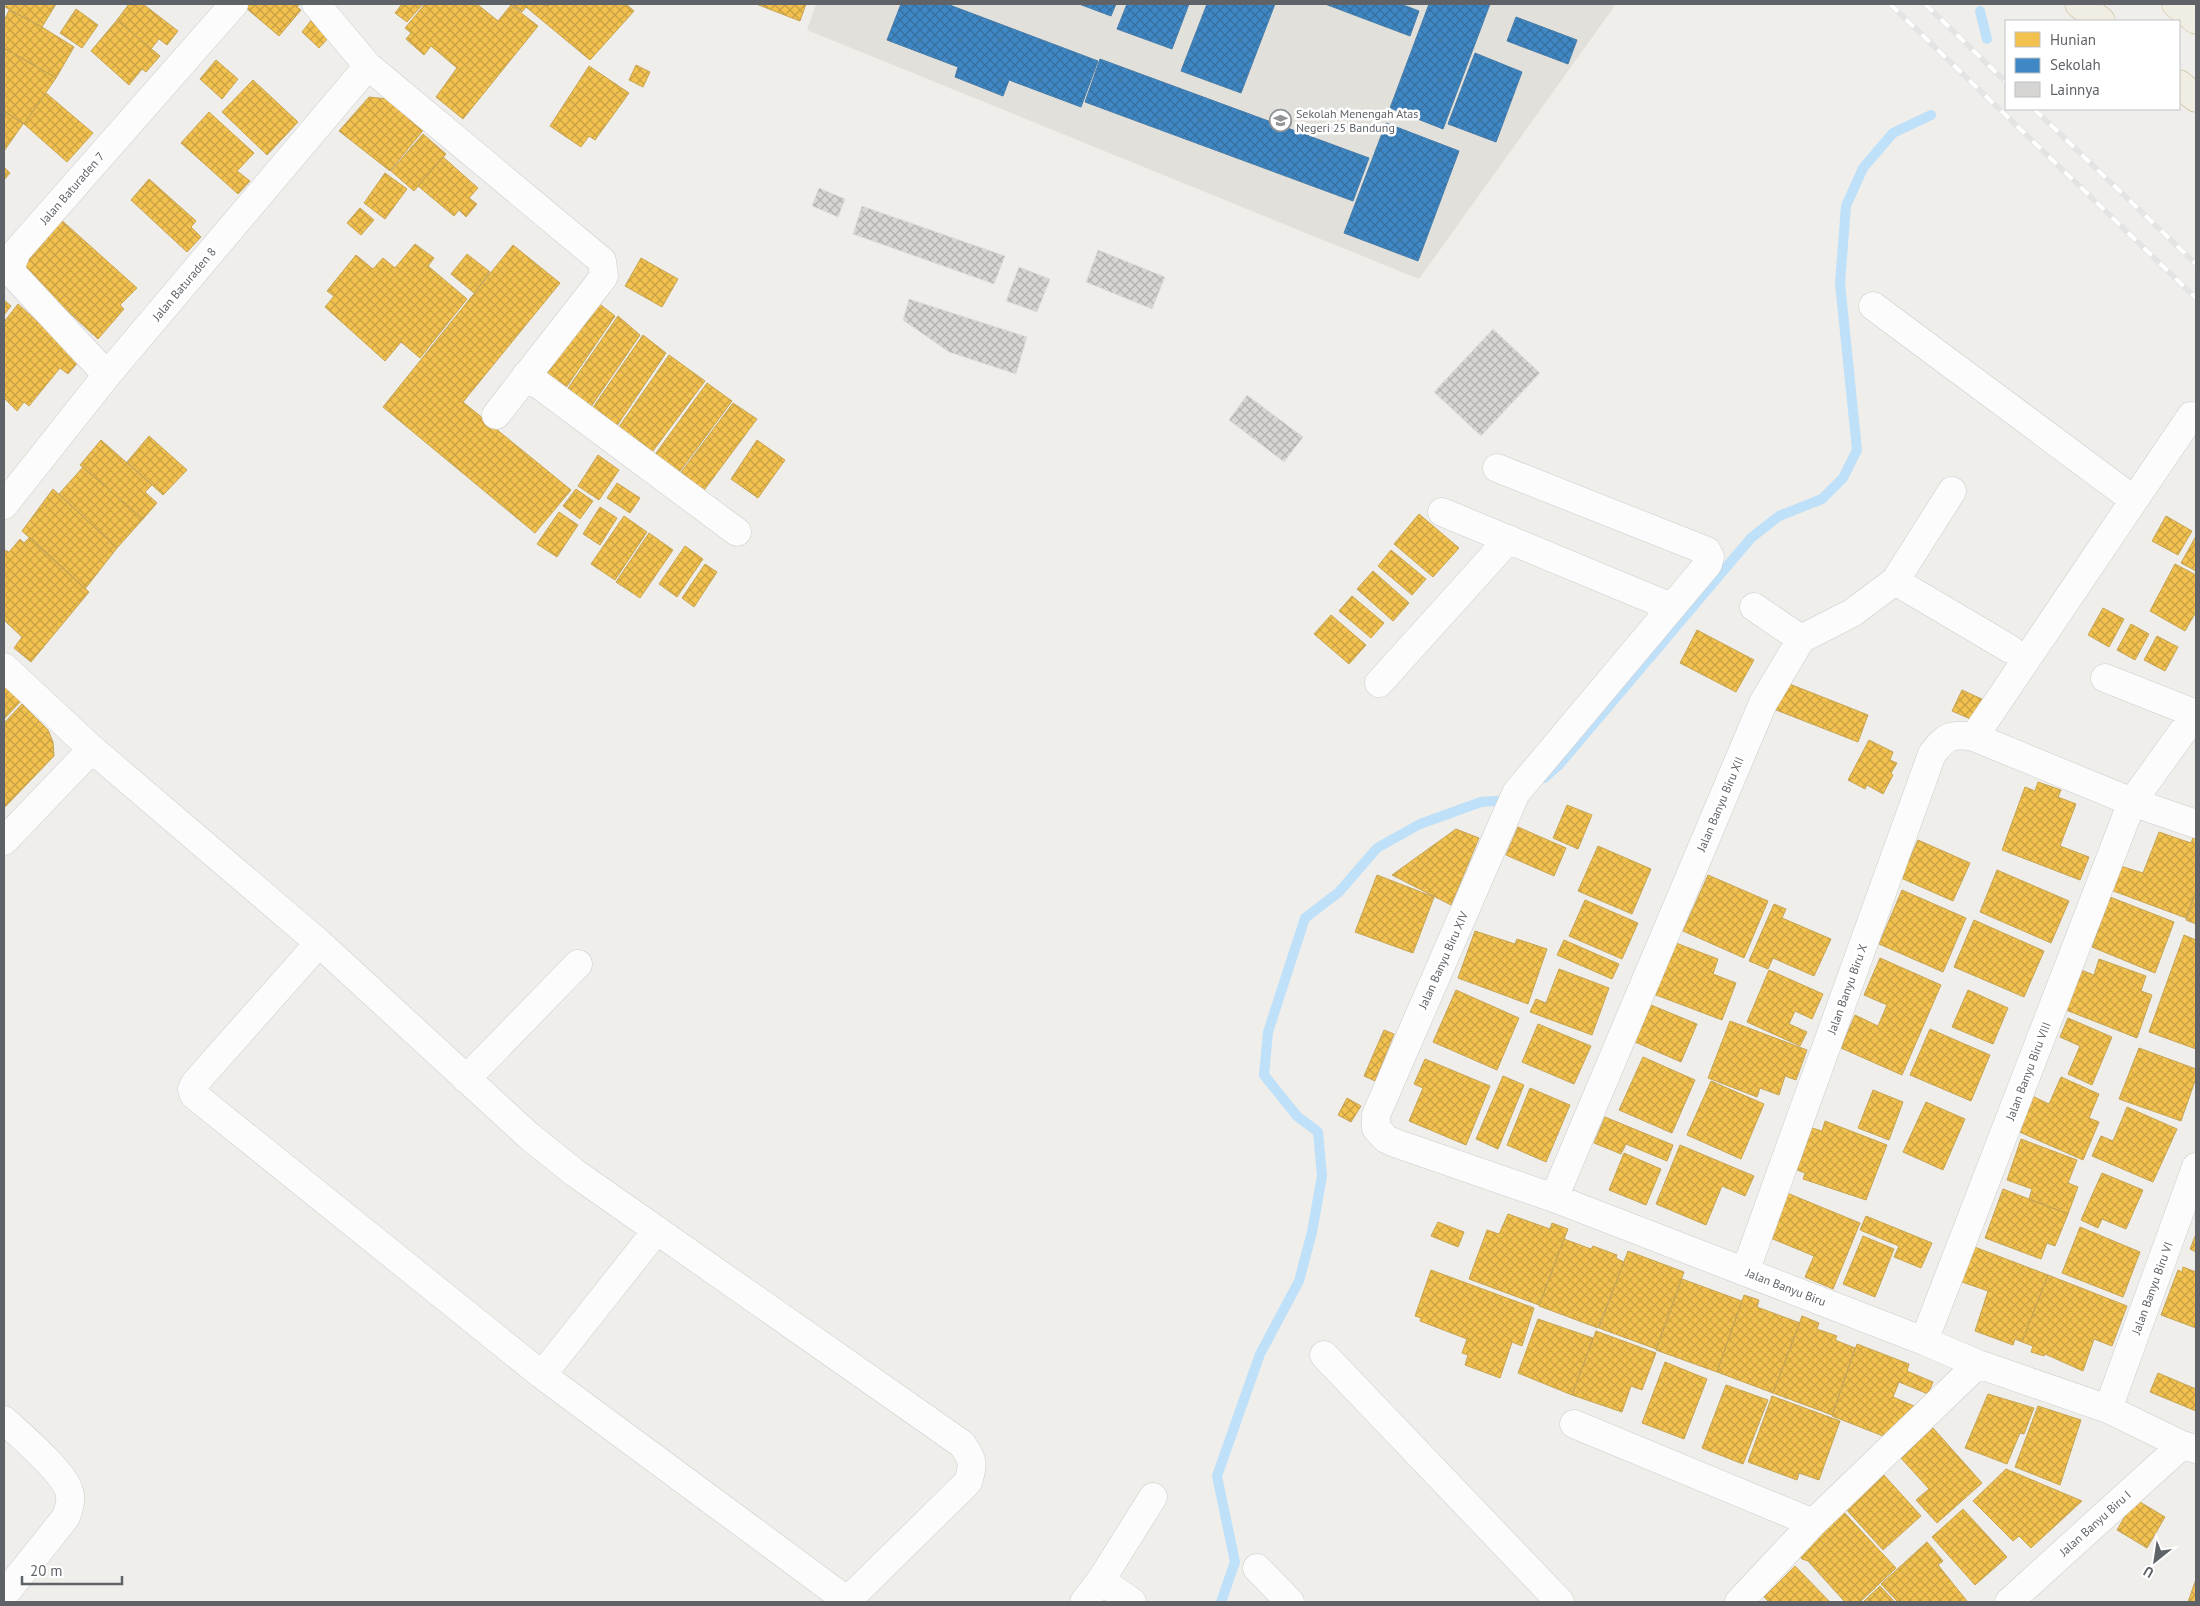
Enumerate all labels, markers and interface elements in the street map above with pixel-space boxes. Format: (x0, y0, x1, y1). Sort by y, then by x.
legend (2005, 20, 2180, 110)
text: Hunian (2050, 30, 2096, 49)
text: Sekolah (2050, 55, 2101, 74)
text: Lainnya (2050, 80, 2100, 99)
place label: Sekolah Menengah Atas Negeri 25 Bandung (1296, 106, 1418, 135)
school or university icon: Sekolah Menengah Atas Negeri 25 Bandung (1268, 108, 1292, 132)
street label: Jalan Baturaden 7 (36, 149, 108, 228)
street label: Jalan Baturaden 8 (148, 244, 219, 324)
street label: Jalan Banyu Biru XII (1693, 754, 1747, 855)
street label: Jalan Banyu Biru XIV (1414, 909, 1471, 1012)
street label: Jalan Banyu Biru X (1823, 941, 1870, 1037)
street label: Jalan Banyu Biru VIII (2002, 1020, 2054, 1123)
street label: Jalan Banyu Biru VI (2128, 1240, 2176, 1337)
street label: Jalan Banyu Biru (1743, 1265, 1828, 1309)
street label: Jalan Banyu Biru I (2055, 1487, 2134, 1560)
north arrow (2130, 1536, 2180, 1586)
scale bar (22, 1554, 122, 1586)
text: 20 m (30, 1561, 63, 1580)
text: U (2140, 1562, 2157, 1582)

